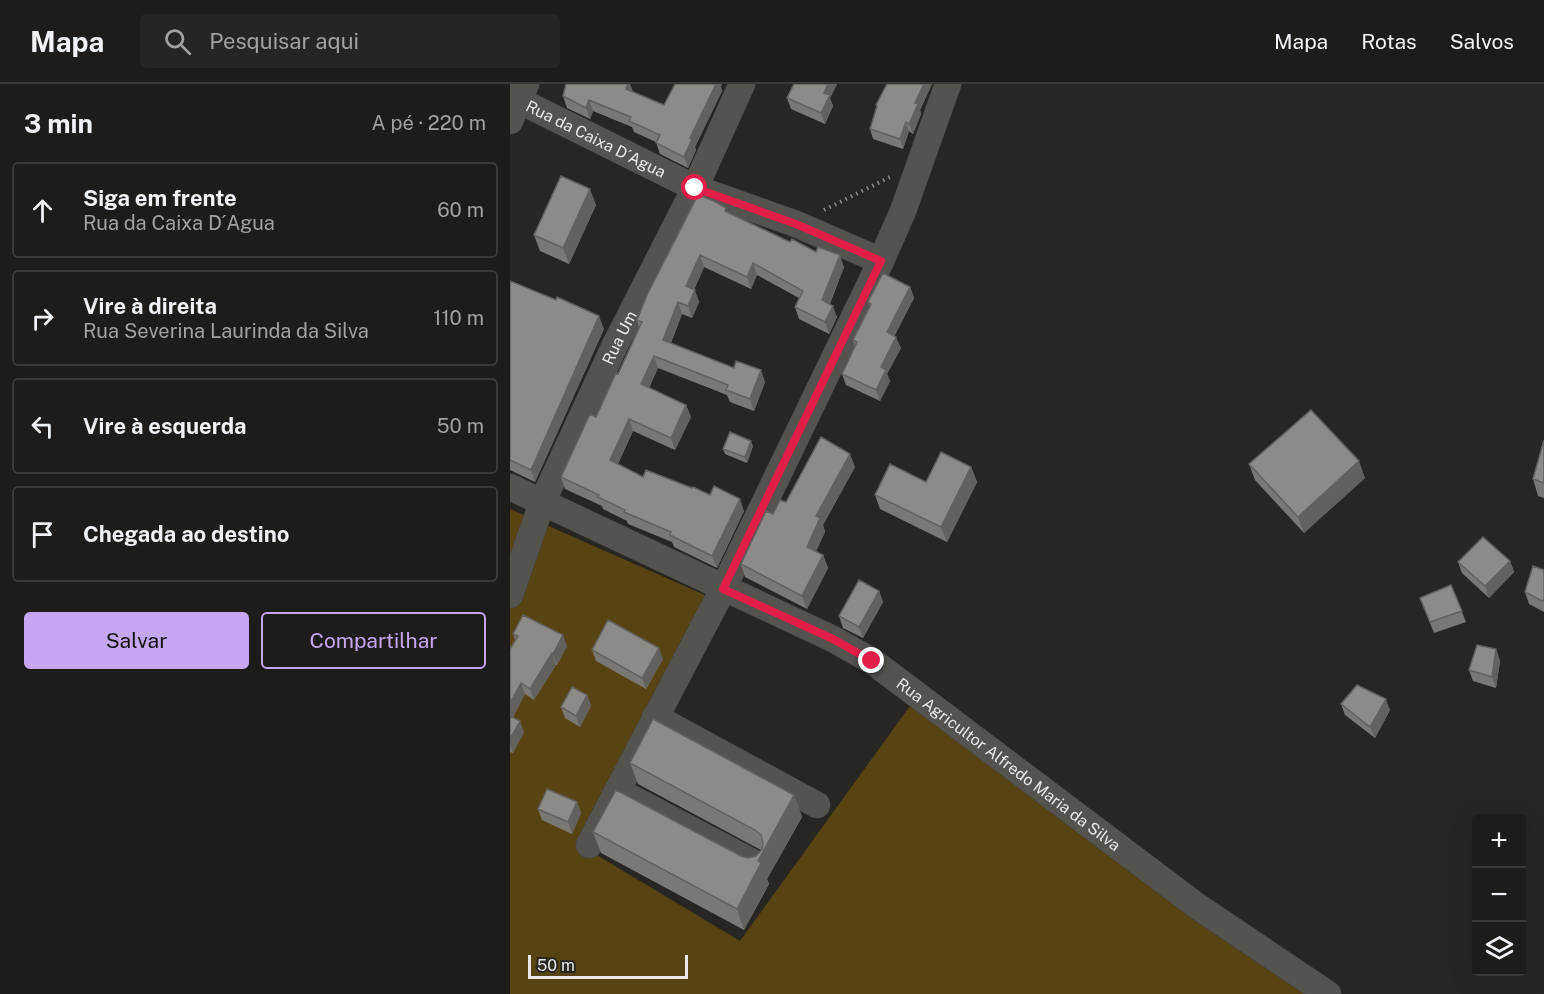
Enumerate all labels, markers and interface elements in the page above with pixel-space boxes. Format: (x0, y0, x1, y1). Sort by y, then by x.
search box (140, 14, 560, 68)
text: Mapa (30, 25, 104, 58)
icon: search (161, 25, 194, 58)
text: Pesquisar aqui (209, 28, 359, 54)
text: Mapa (1274, 29, 1328, 54)
text: Rotas (1361, 29, 1417, 54)
text: Salvos (1450, 29, 1514, 54)
street label: Rua da Caixa D´Agua (523, 96, 669, 181)
text: 3 min (24, 108, 93, 139)
text: A pé · 220 m (371, 111, 486, 135)
route start (681, 174, 707, 200)
text: Siga em frente (83, 185, 237, 211)
icon: ahead (26, 194, 59, 227)
text: 60 m (437, 198, 484, 222)
text: Rua da Caixa D´Agua (83, 211, 275, 235)
text: Vire à direita (83, 293, 217, 319)
icon: right (26, 302, 59, 335)
text: 110 m (433, 306, 484, 330)
street label: Rua Um (598, 307, 640, 367)
text: Rua Severina Laurinda da Silva (83, 319, 369, 343)
icon: left (26, 410, 59, 443)
text: Vire à esquerda (83, 413, 247, 439)
text: 50 m (437, 414, 484, 438)
icon: arrive (26, 518, 59, 551)
text: Chegada ao destino (83, 521, 289, 547)
button: Salvar (24, 612, 249, 669)
button: Compartilhar (261, 612, 486, 669)
route end (858, 647, 884, 673)
street label: Rua Agricultor Alfredo Maria da Silva (893, 674, 1124, 855)
map controls (1472, 814, 1526, 976)
button: + (1472, 814, 1526, 868)
button: − (1472, 868, 1526, 922)
button: layers (1472, 922, 1526, 976)
scale bar (528, 952, 688, 980)
text: 50 m (537, 956, 575, 975)

